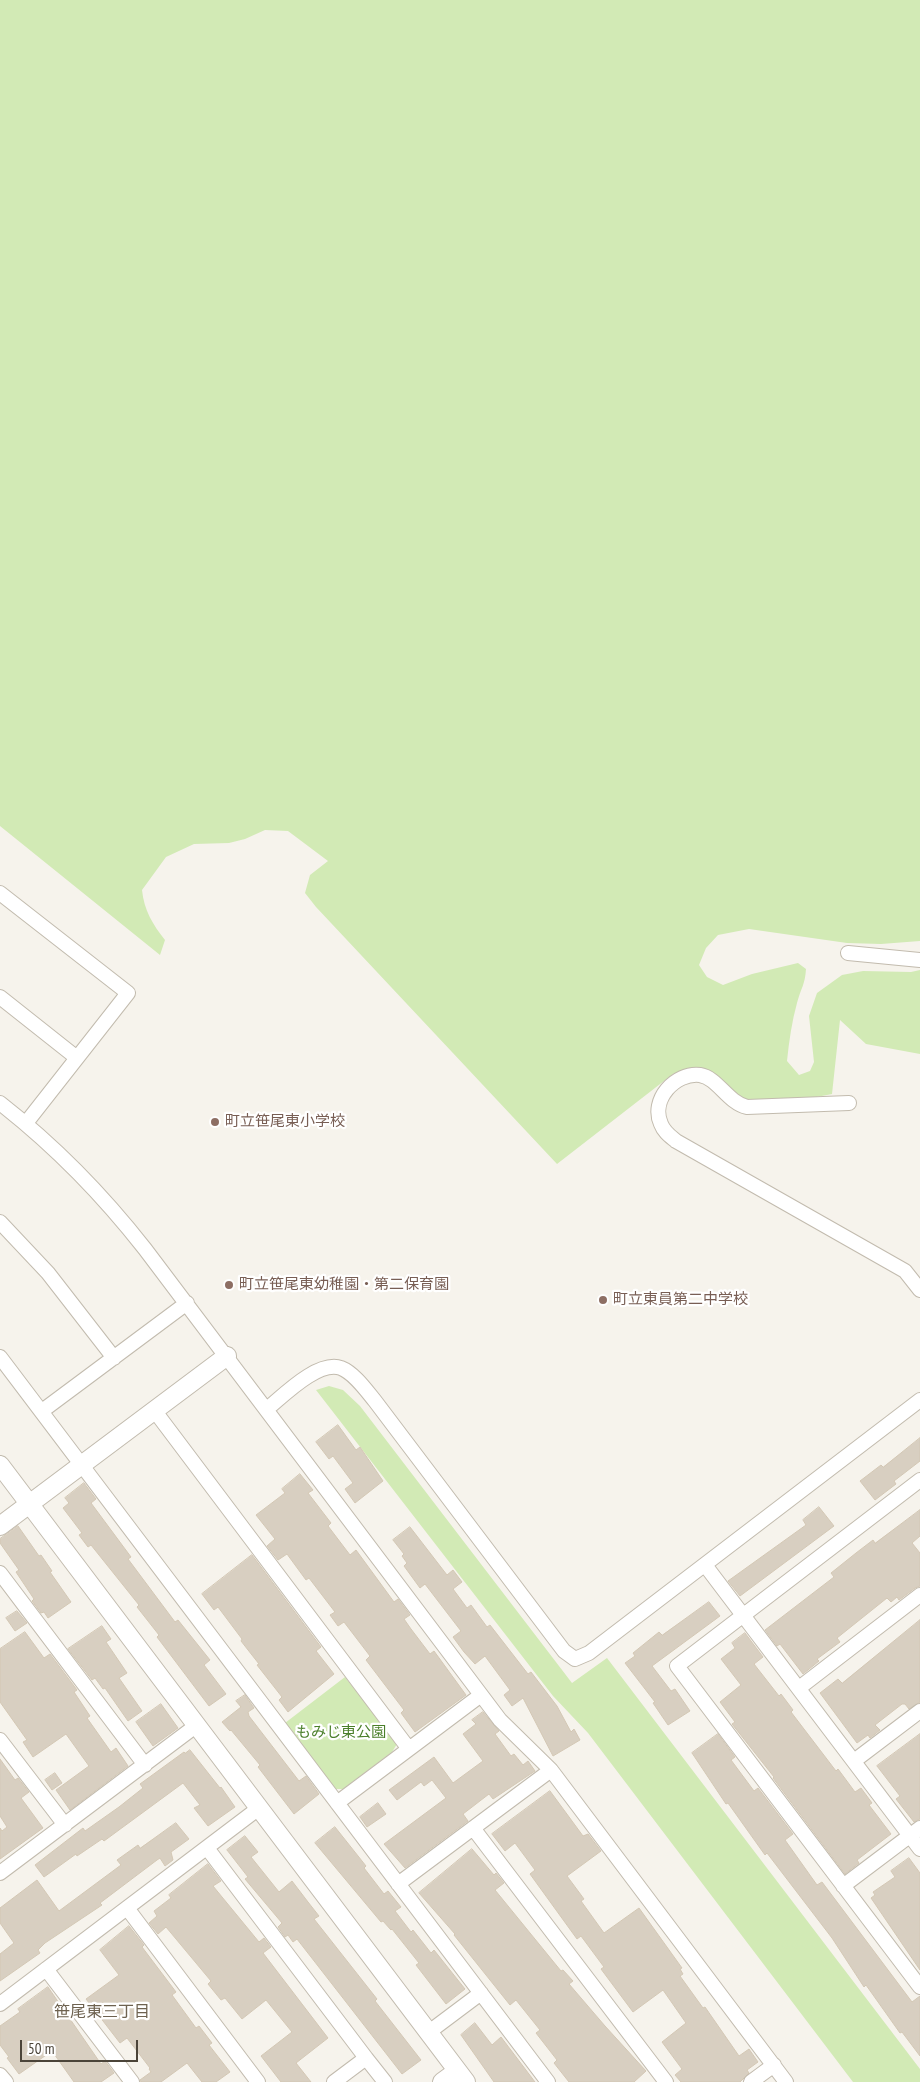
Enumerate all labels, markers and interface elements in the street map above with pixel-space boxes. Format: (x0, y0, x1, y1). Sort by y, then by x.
place label: 町立笹尾東小学校 (225, 1113, 345, 1131)
marker: 町立笹尾東小学校 (209, 1116, 221, 1128)
place label: 町立笹尾東幼稚園・第二保育園 (239, 1276, 449, 1294)
marker: 町立笹尾東幼稚園・第二保育園 (223, 1279, 235, 1291)
place label: 町立東員第二中学校 (613, 1291, 748, 1309)
marker: 町立東員第二中学校 (597, 1294, 609, 1306)
park label: もみじ東公園 (296, 1724, 386, 1742)
district label: 笹尾東三丁目 (54, 2002, 150, 2022)
scale bar (22, 2030, 140, 2062)
text: 50 m (28, 2039, 54, 2058)

